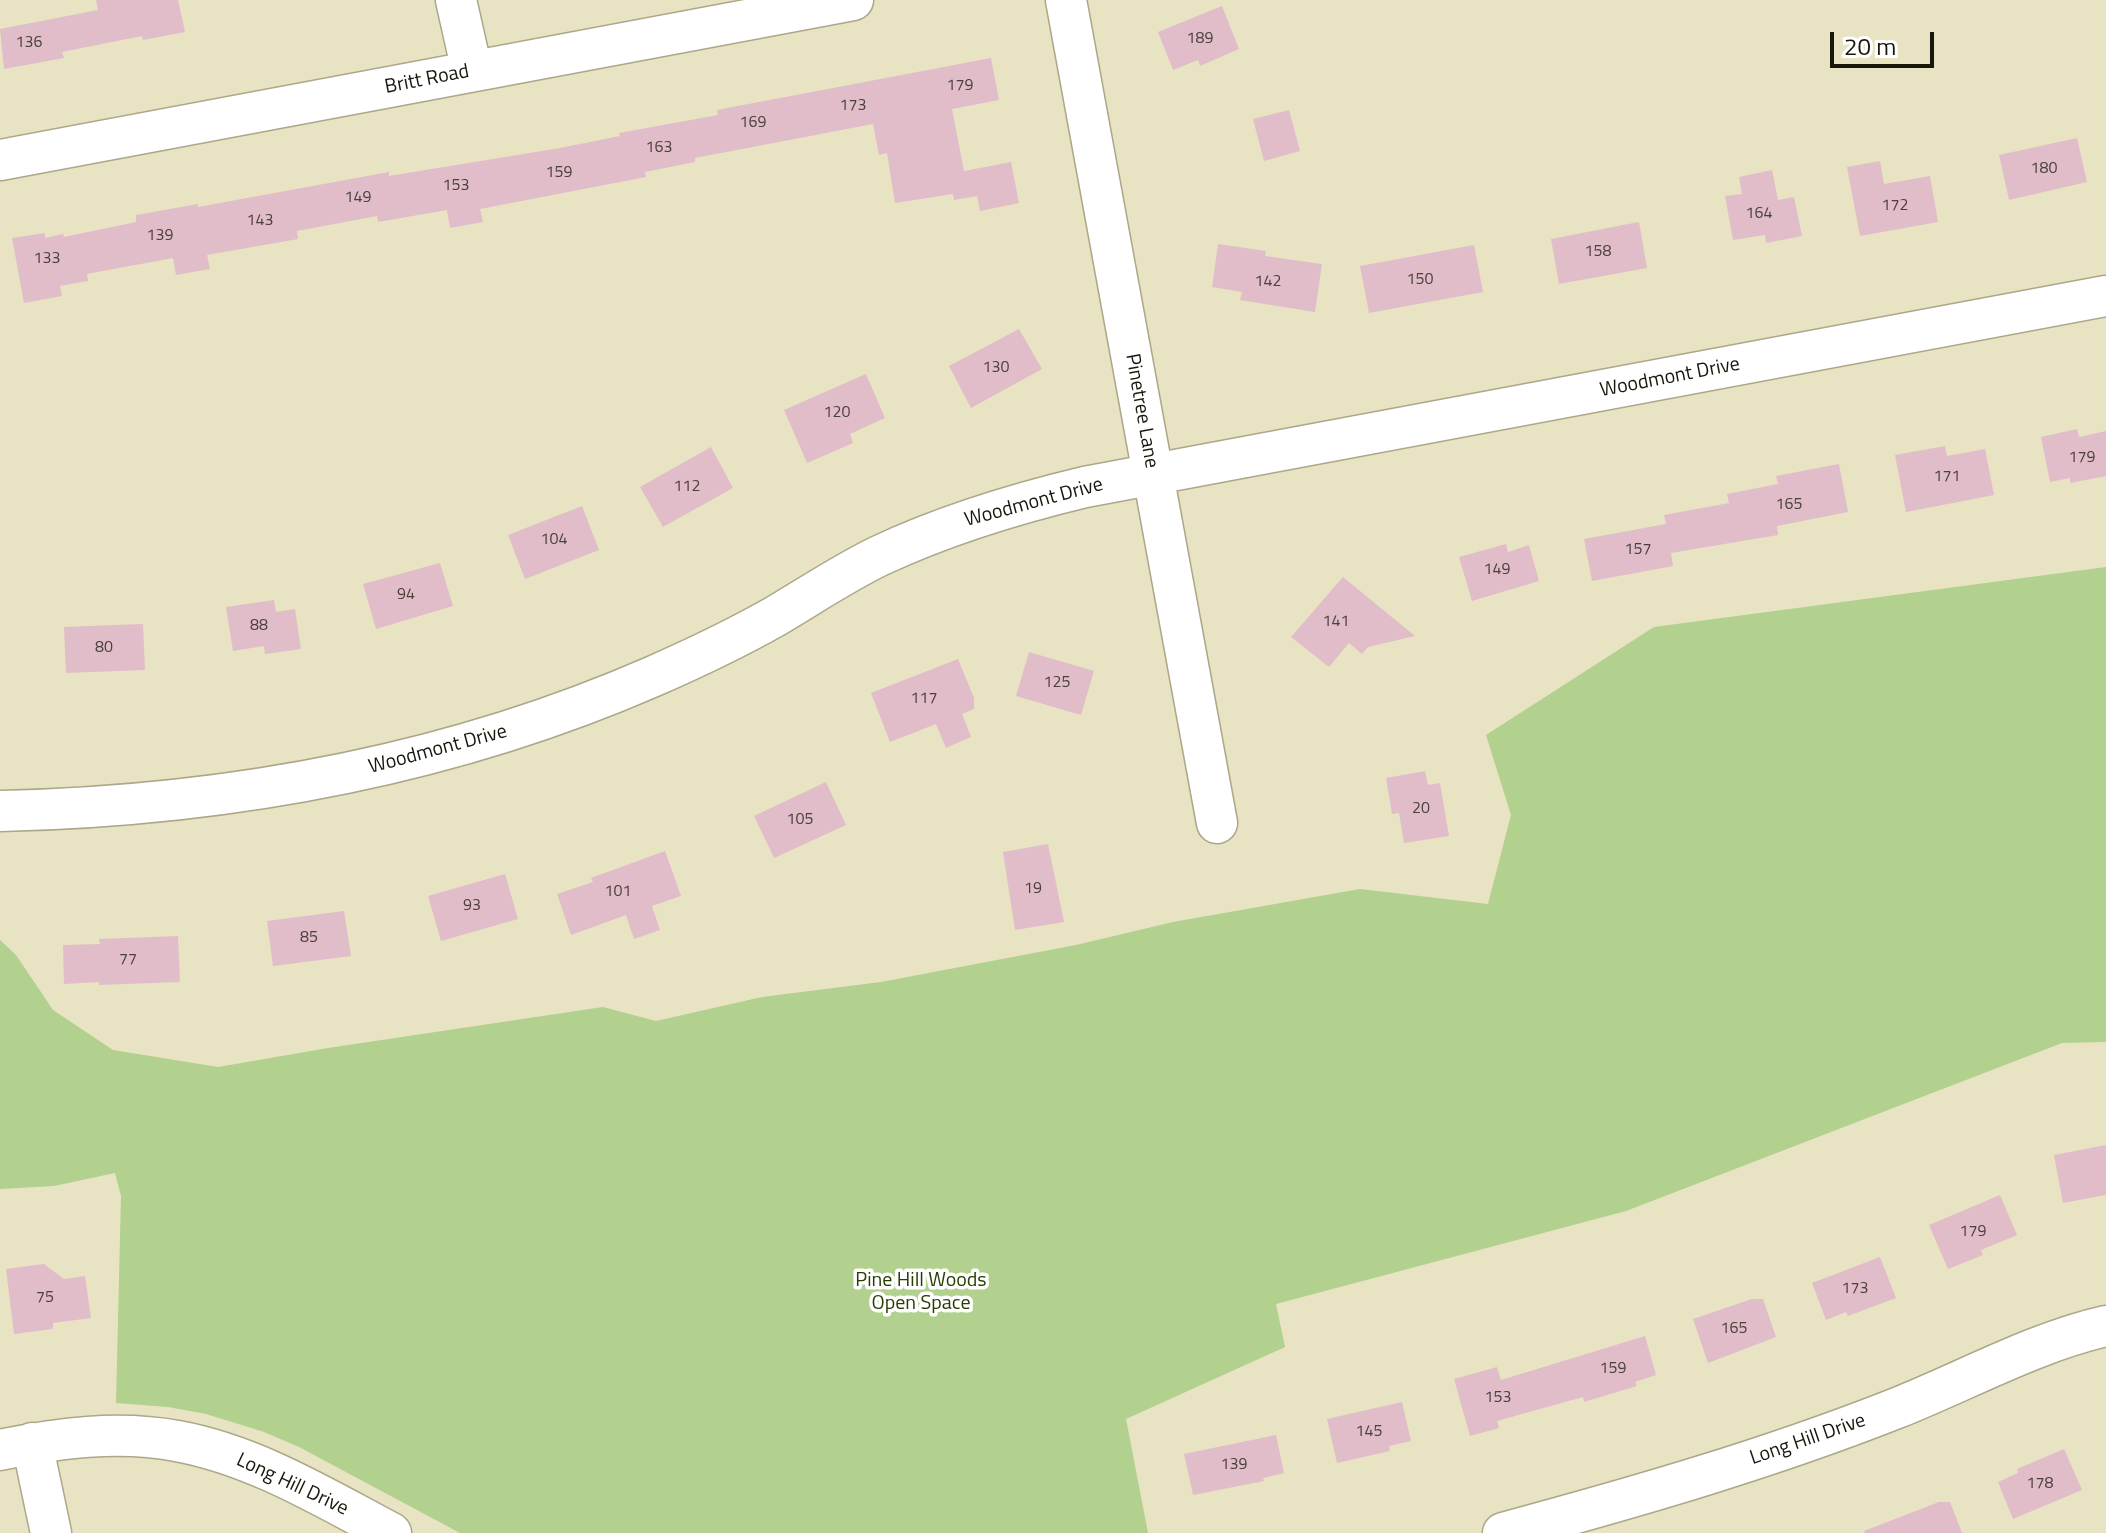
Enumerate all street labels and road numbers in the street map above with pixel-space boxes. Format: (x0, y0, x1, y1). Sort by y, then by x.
street label: Britt Road (383, 60, 471, 100)
street label: Pinetree Lane (1119, 352, 1163, 470)
street label: Woodmont Drive (1598, 353, 1742, 403)
street label: Woodmont Drive (962, 473, 1106, 533)
street label: Woodmont Drive (366, 720, 510, 780)
street label: Long Hill Drive (1747, 1409, 1869, 1471)
street label: Long Hill Drive (232, 1449, 352, 1521)

